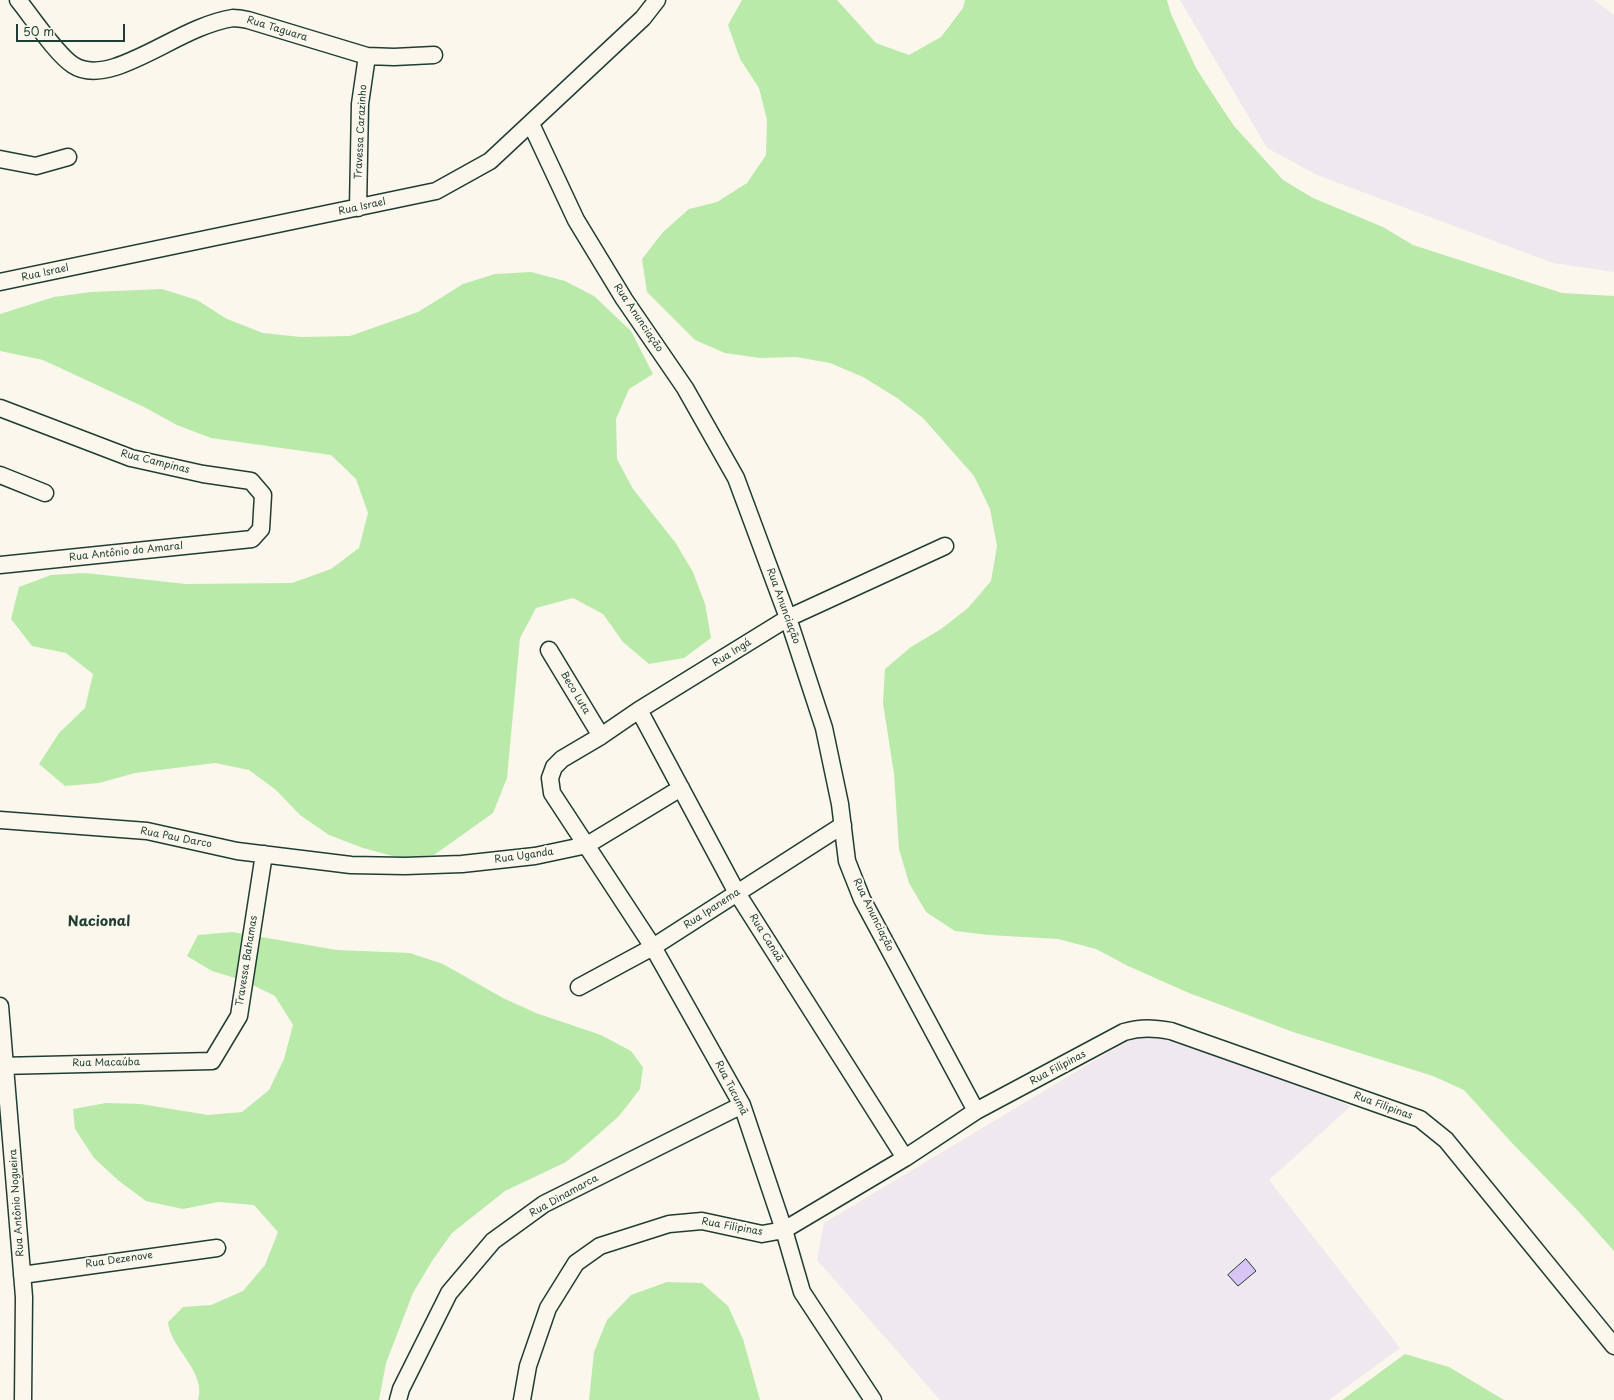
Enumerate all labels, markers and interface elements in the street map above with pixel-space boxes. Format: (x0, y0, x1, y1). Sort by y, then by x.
street label: Rua Taguara (245, 14, 309, 44)
scale bar (18, 16, 127, 42)
text: 50 m (23, 22, 54, 40)
street label: Travessa Carazinho (353, 84, 369, 180)
street label: Rua Israel (337, 196, 387, 218)
street label: Rua Israel (20, 262, 70, 284)
street label: Rua Anunciação (611, 282, 665, 354)
street label: Rua Campinas (119, 448, 191, 476)
street label: Rua Antônio do Amaral (68, 540, 184, 564)
street label: Rua Anunciação (764, 566, 802, 646)
street label: Rua Ingá (710, 636, 754, 670)
street label: Beco Luta (558, 670, 592, 716)
street label: Rua Pau Darco (139, 825, 213, 851)
street label: Rua Uganda (494, 846, 554, 866)
street label: Rua Anunciação (850, 877, 896, 953)
street label: Rua Ipanema (682, 886, 742, 932)
street label: Rua Canaã (747, 912, 785, 964)
district label: Nacional (68, 914, 130, 930)
street label: Travessa Bahamas (234, 915, 260, 1007)
street label: Rua Filipinas (1028, 1048, 1088, 1088)
street label: Rua Macaúba (72, 1056, 140, 1070)
street label: Rua Tucumã (712, 1059, 750, 1117)
street label: Rua Filipinas (1352, 1090, 1414, 1122)
street label: Rua Antônio Nogueira (7, 1149, 27, 1257)
street label: Rua Dinamarca (528, 1172, 600, 1220)
street label: Rua Filipinas (701, 1216, 763, 1238)
street label: Rua Dezenove (85, 1249, 153, 1271)

